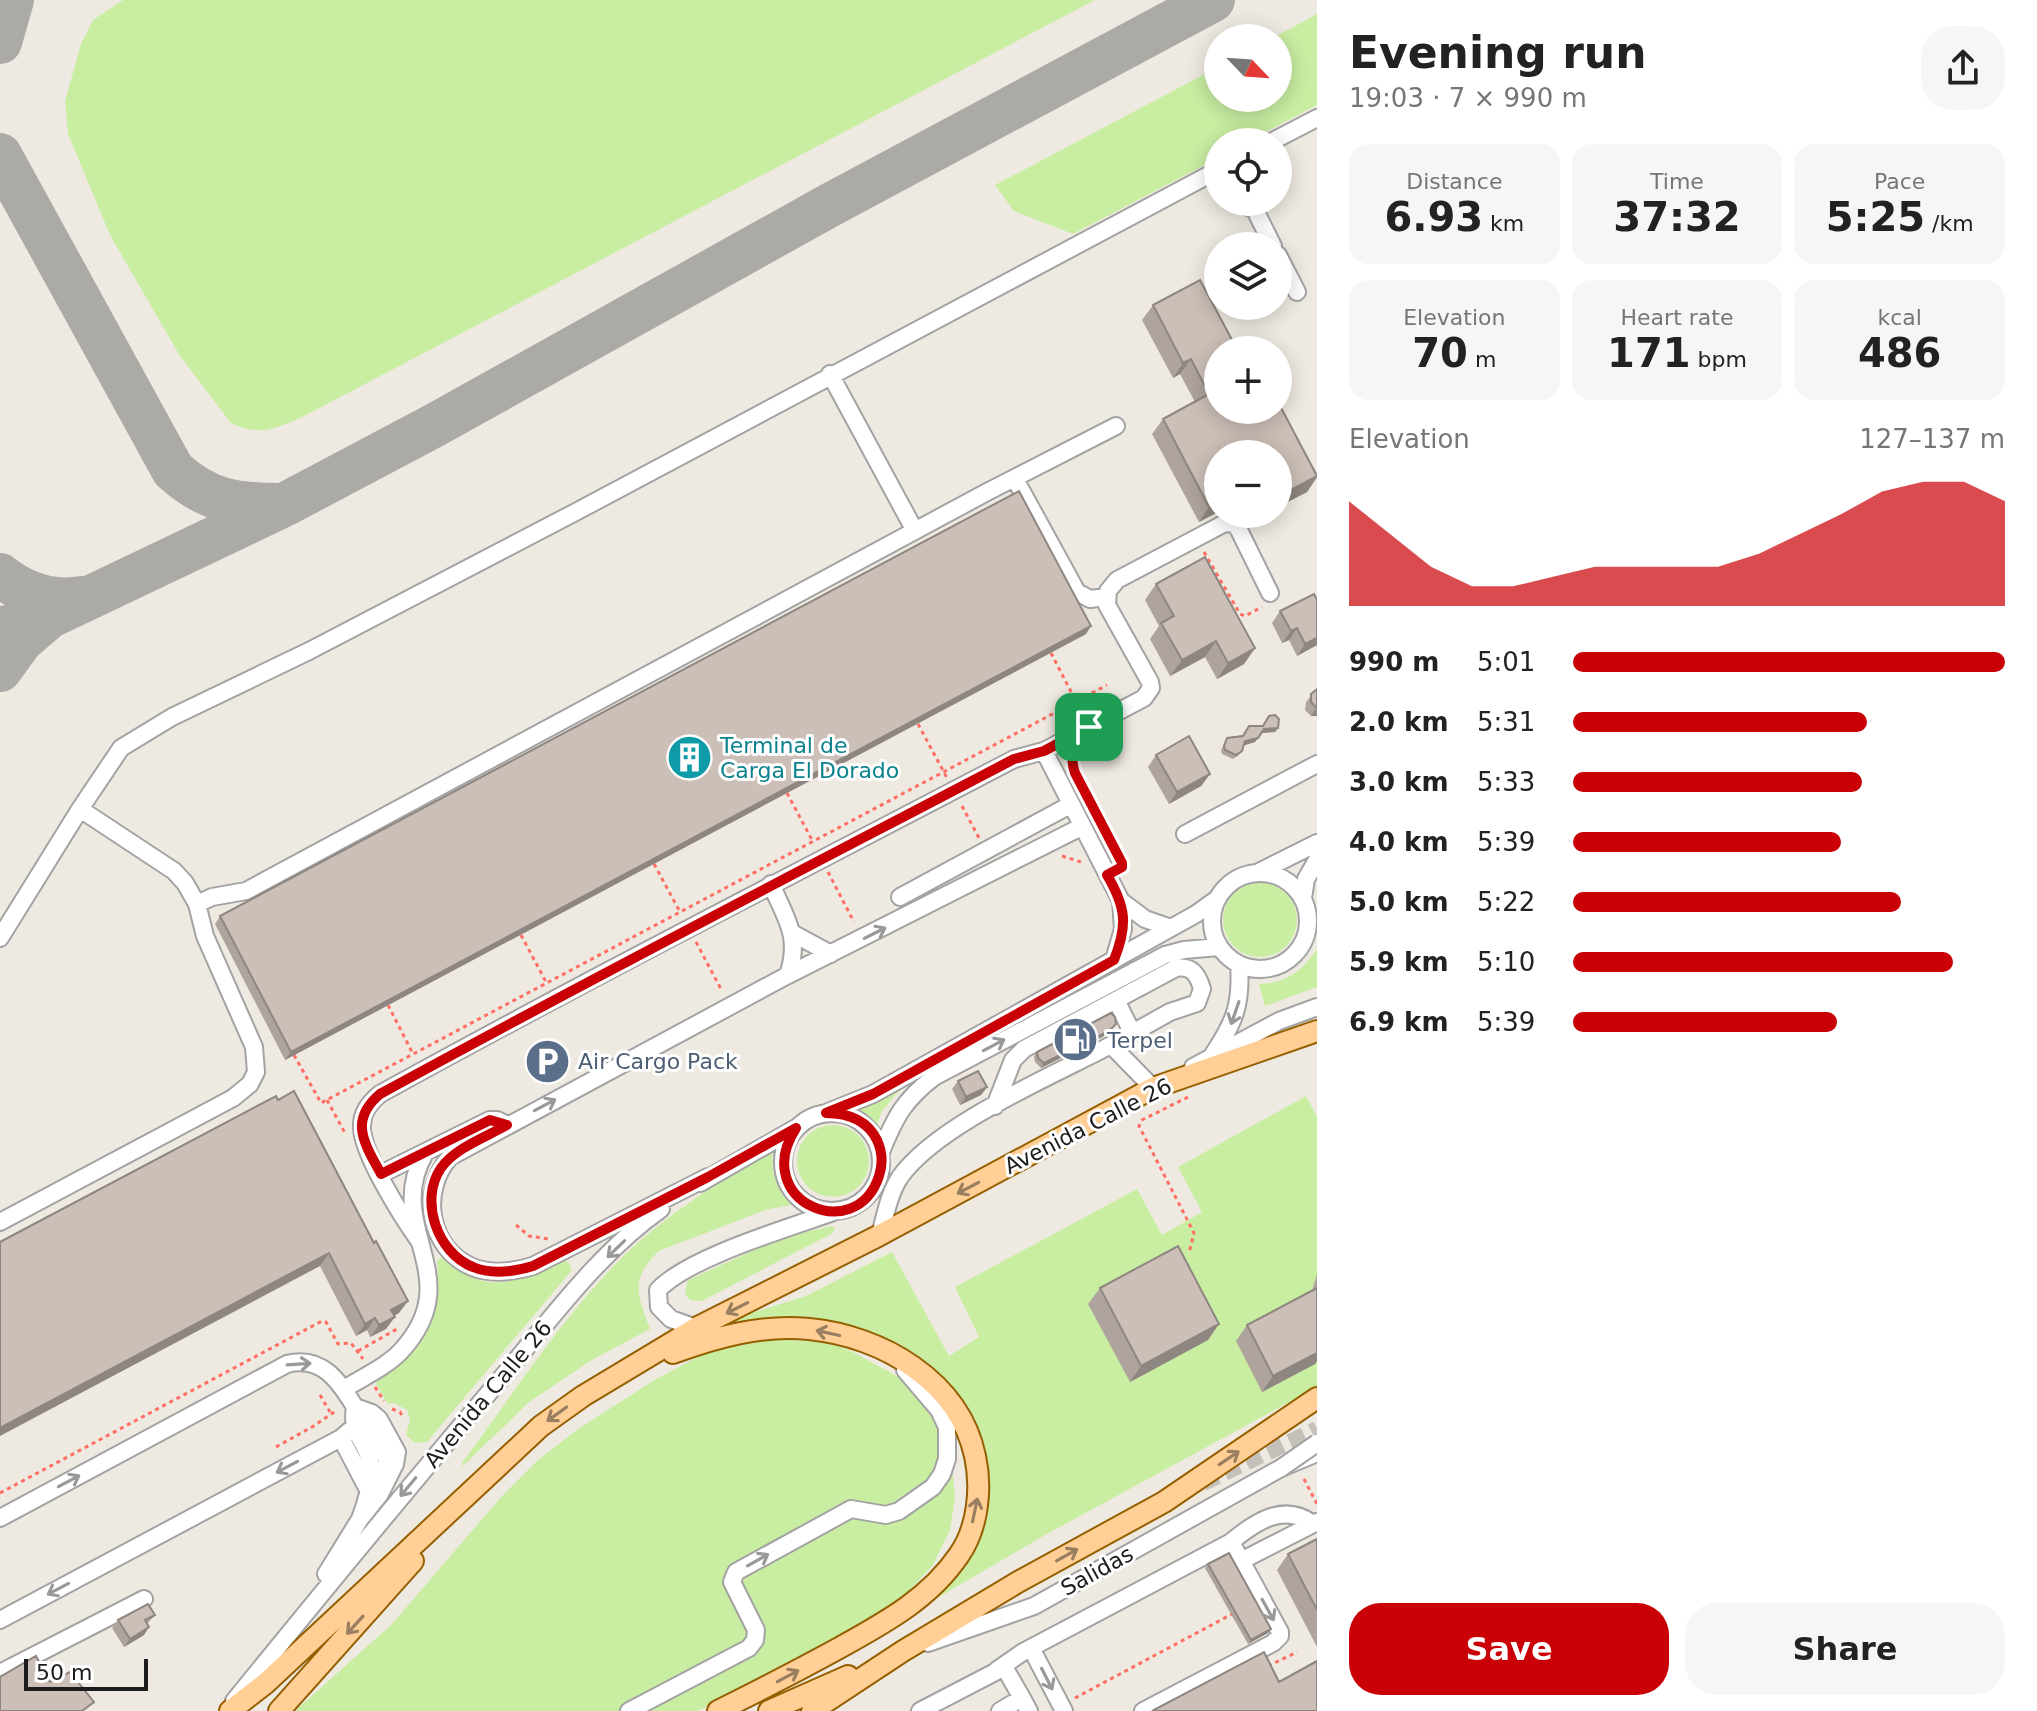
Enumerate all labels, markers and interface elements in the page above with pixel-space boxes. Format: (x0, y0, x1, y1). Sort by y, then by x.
north arrow (1204, 24, 1292, 112)
map controls (1204, 24, 1292, 528)
button: share (1921, 26, 2005, 110)
text: Evening run (1349, 27, 1646, 78)
text: 19:03 · 7 × 990 m (1349, 83, 1587, 113)
button: locate (1204, 128, 1292, 216)
text: Distance (1406, 169, 1502, 194)
text: Time (1650, 169, 1704, 194)
text: Pace (1874, 169, 1925, 194)
text: 6.93 (1384, 194, 1483, 240)
text: 37:32 (1613, 194, 1741, 240)
text: 5:25 (1826, 194, 1925, 240)
text: km (1483, 211, 1524, 236)
text: /km (1925, 211, 1974, 236)
button: layers (1204, 232, 1292, 320)
text: Elevation (1403, 305, 1505, 330)
text: Heart rate (1621, 305, 1733, 330)
text: kcal (1877, 305, 1922, 330)
text: 70 (1412, 330, 1468, 376)
text: 171 (1607, 330, 1691, 376)
text: 486 (1858, 330, 1941, 376)
button: + (1204, 336, 1292, 424)
text: m (1468, 347, 1496, 372)
text: bpm (1691, 347, 1747, 372)
text: Elevation (1349, 424, 1470, 454)
text: 127–137 m (1859, 424, 2005, 454)
button: − (1204, 440, 1292, 528)
text: 990 m (1349, 647, 1439, 677)
text: 5:01 (1477, 647, 1535, 677)
pin (1055, 693, 1123, 761)
icon: arrive (1067, 705, 1111, 749)
text: 2.0 km (1349, 707, 1449, 737)
text: 5:31 (1477, 707, 1535, 737)
place label: Terminal de Carga El Dorado (719, 733, 899, 783)
building icon: Terminal de Carga El Dorado (665, 734, 713, 782)
text: 3.0 km (1349, 767, 1449, 797)
text: 5:33 (1477, 767, 1535, 797)
text: 4.0 km (1349, 827, 1449, 857)
text: 5:39 (1477, 827, 1535, 857)
text: 5.0 km (1349, 887, 1449, 917)
text: 5:22 (1477, 887, 1535, 917)
one-way arrow (862, 924, 886, 940)
text: 5.9 km (1349, 947, 1449, 977)
text: 5:10 (1477, 947, 1535, 977)
one-way arrow (1227, 1001, 1241, 1025)
text: 6.9 km (1349, 1007, 1449, 1037)
text: 5:39 (1477, 1007, 1535, 1037)
fuel station icon: Terpel (1052, 1016, 1100, 1064)
place label: Terpel (1106, 1028, 1173, 1053)
parking icon: Air Cargo Pack (523, 1037, 571, 1085)
one-way arrow (982, 1037, 1006, 1053)
place label: Air Cargo Pack (578, 1049, 738, 1074)
street label: Avenida Calle 26 (1000, 1073, 1176, 1179)
one-way arrow (533, 1096, 556, 1112)
one-way arrow (957, 1180, 980, 1196)
one-way arrow (606, 1240, 626, 1259)
one-way arrow (726, 1300, 750, 1316)
street label: Avenida Calle 26 (419, 1315, 557, 1473)
one-way arrow (815, 1325, 841, 1340)
one-way arrow (286, 1356, 312, 1371)
one-way arrow (547, 1405, 568, 1422)
one-way arrow (1217, 1449, 1239, 1466)
one-way arrow (276, 1459, 300, 1475)
one-way arrow (56, 1473, 80, 1488)
one-way arrow (399, 1476, 417, 1497)
one-way arrow (968, 1498, 983, 1524)
street label: Salidas (1057, 1541, 1137, 1601)
one-way arrow (1054, 1547, 1078, 1562)
one-way arrow (746, 1552, 769, 1568)
one-way arrow (46, 1582, 70, 1597)
one-way arrow (1260, 1598, 1276, 1621)
button: Save (1349, 1603, 1669, 1695)
button: Share (1685, 1603, 2005, 1695)
one-way arrow (347, 1615, 365, 1635)
scale bar (24, 1655, 148, 1691)
text: 50 m (36, 1660, 92, 1685)
one-way arrow (775, 1667, 799, 1683)
one-way arrow (1040, 1667, 1056, 1691)

